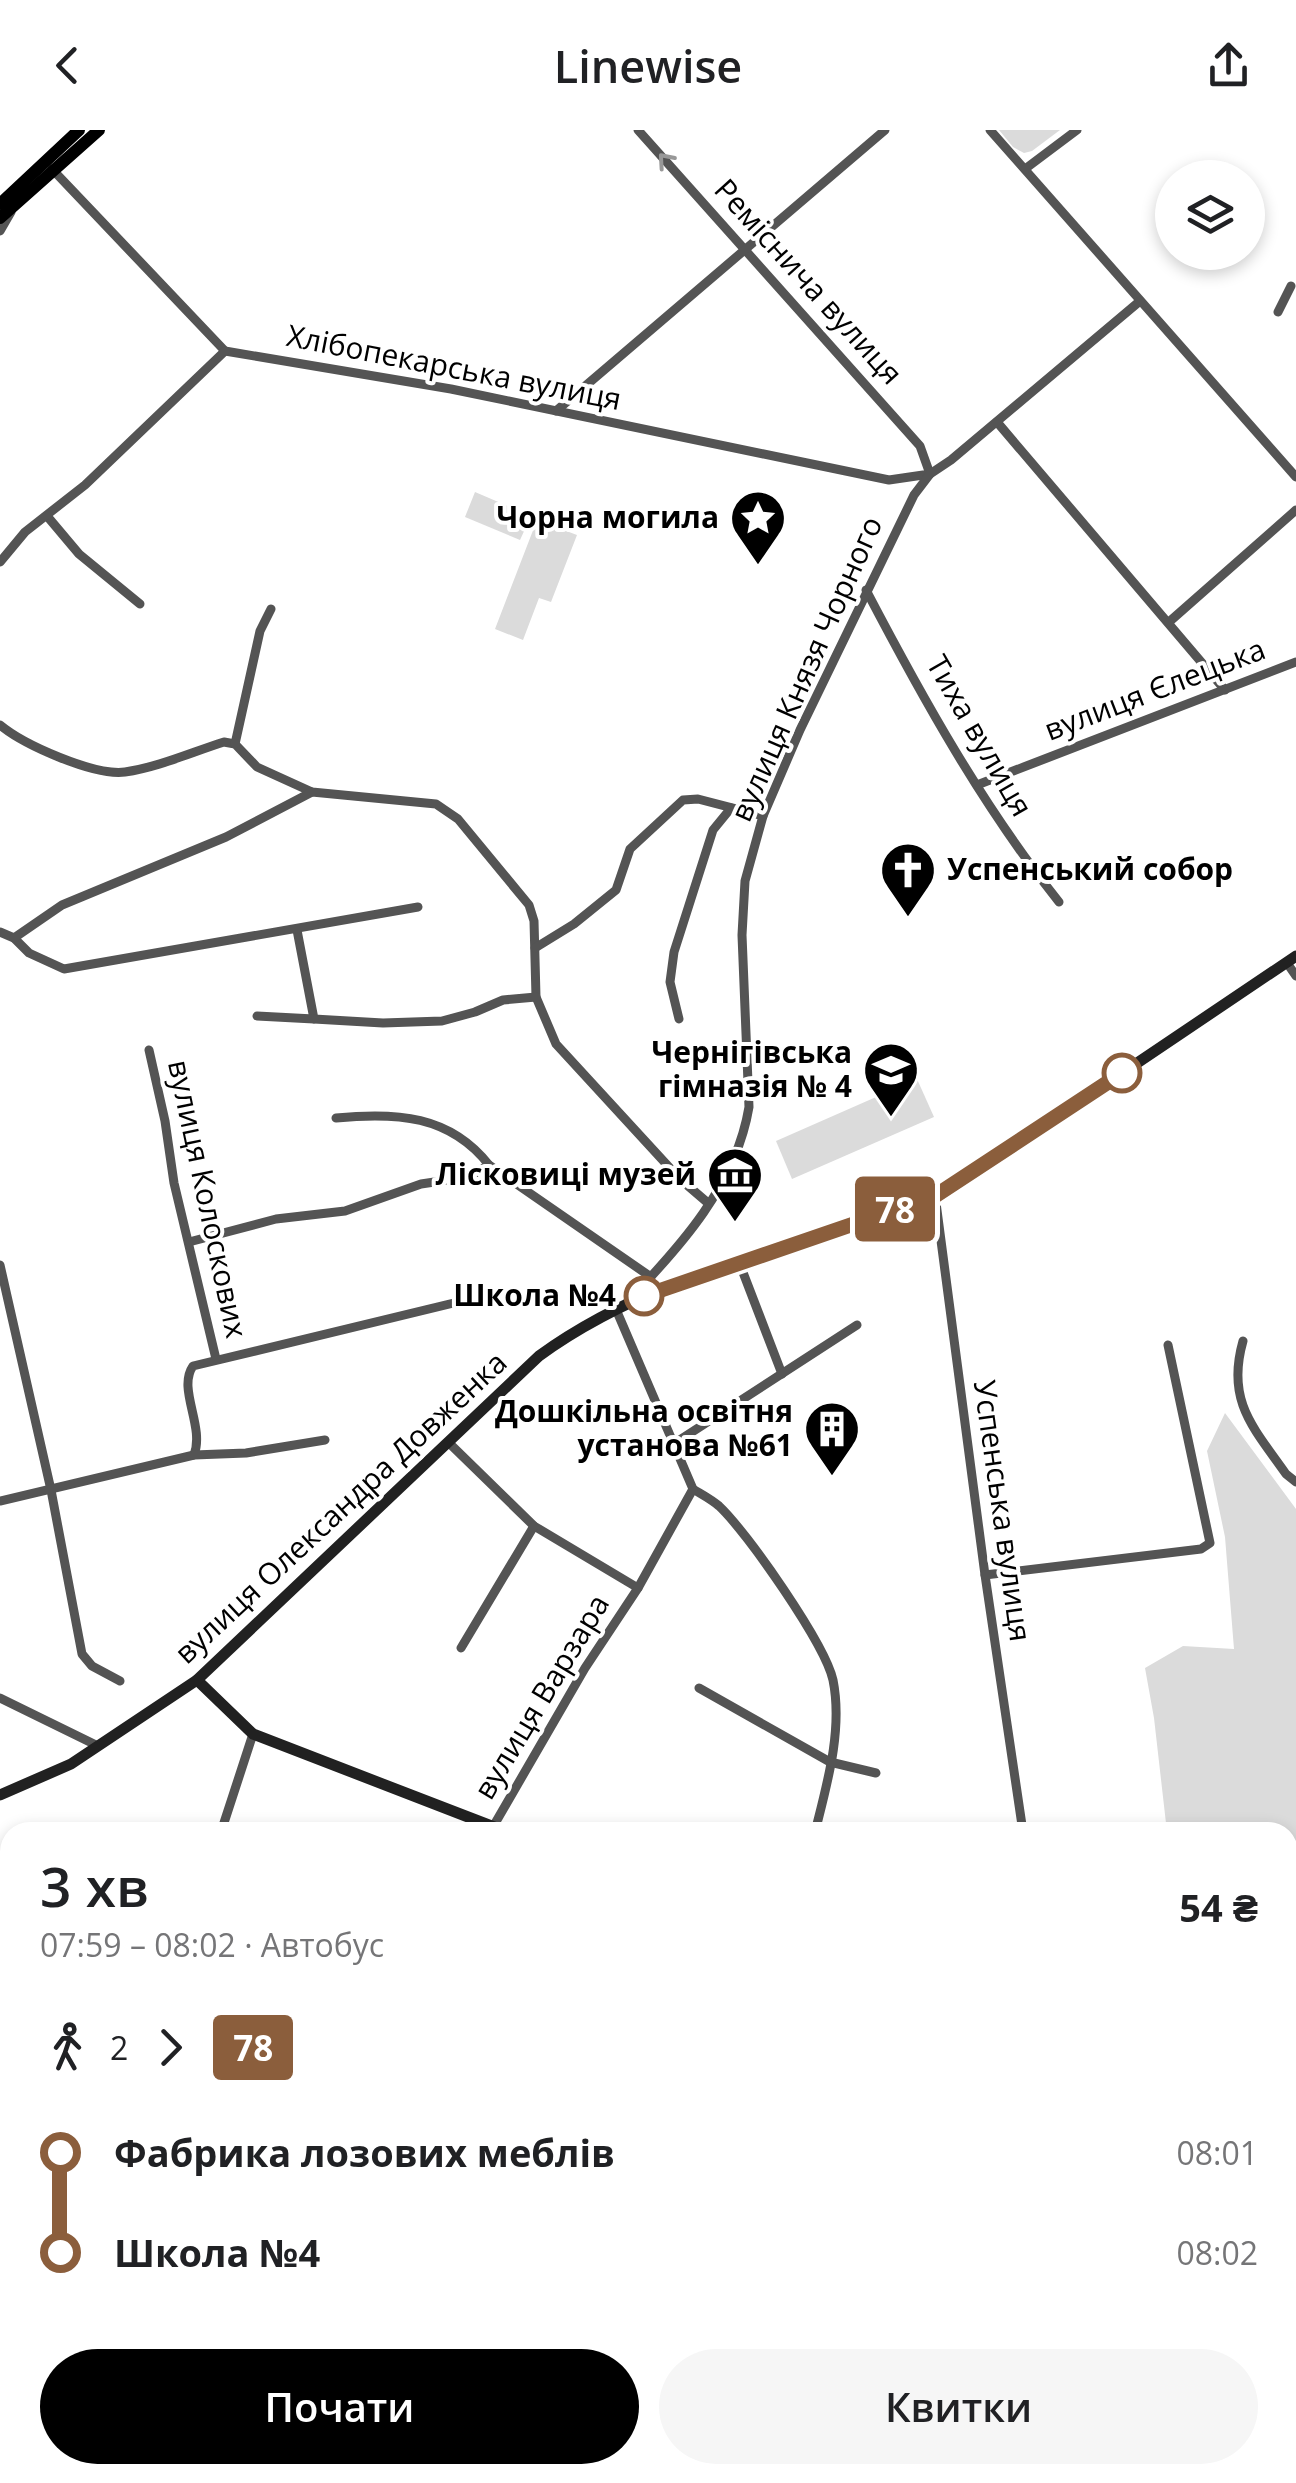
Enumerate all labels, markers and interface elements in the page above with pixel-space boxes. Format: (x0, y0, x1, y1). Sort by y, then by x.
text: Linewise (554, 35, 742, 96)
icon: back (40, 38, 95, 93)
icon: share (1201, 38, 1256, 93)
one-way arrow (659, 154, 677, 172)
map controls (1155, 160, 1265, 270)
button: layers (1155, 160, 1265, 270)
street label: Реміснича вулиця (706, 169, 912, 393)
street label: Хлібопекарська вулиця (284, 314, 625, 419)
place icon: Чорна могила (728, 488, 788, 567)
place label: Чорна могила (497, 496, 719, 537)
street label: вулиця Князя Чорного (720, 509, 891, 827)
street label: вулиця Єлецька (1038, 628, 1271, 750)
street label: Тиха вулиця (918, 647, 1043, 823)
church icon: Успенський собор (878, 840, 938, 919)
place label: Успенський собор (947, 848, 1233, 889)
place label: Чернігівська гімназія № 4 (652, 1031, 852, 1106)
school or university icon: Чернігівська гімназія № 4 (861, 1040, 921, 1119)
unlabelled marker (1103, 1054, 1141, 1092)
street label: вулиця Колоскових (159, 1056, 258, 1342)
museum icon: Лісковиці музей (705, 1145, 765, 1224)
place label: Лісковиці музей (435, 1153, 696, 1194)
line badge: 78 (850, 1176, 940, 1242)
text: 78 (875, 1186, 915, 1233)
place label: Школа №4 (453, 1274, 616, 1315)
marker: Школа №4 (625, 1277, 663, 1315)
street label: вулиця Олександра Довженка (165, 1342, 515, 1672)
street label: Успенська вулиця (965, 1378, 1042, 1644)
place label: Дошкільна освітня установа №61 (495, 1390, 793, 1465)
building icon: Дошкільна освітня установа №61 (802, 1399, 862, 1478)
street label: вулиця Варзара (463, 1586, 618, 1806)
text: 3 хв (40, 1848, 149, 1923)
text: 54 ₴ (1179, 1881, 1258, 1933)
text: 07:59 – 08:02 · Автобус (40, 1923, 384, 1966)
icon: walk (40, 2020, 95, 2075)
icon: forward (143, 2020, 198, 2075)
text: 78 (233, 2024, 273, 2071)
text: 2 (110, 2026, 128, 2069)
text: Фабрика лозових меблів (114, 2126, 615, 2178)
text: 08:01 (1176, 2131, 1258, 2174)
text: Школа №4 (114, 2226, 320, 2278)
text: 08:02 (1176, 2231, 1258, 2274)
button: Почати (40, 2349, 639, 2464)
button: Квитки (659, 2349, 1258, 2464)

